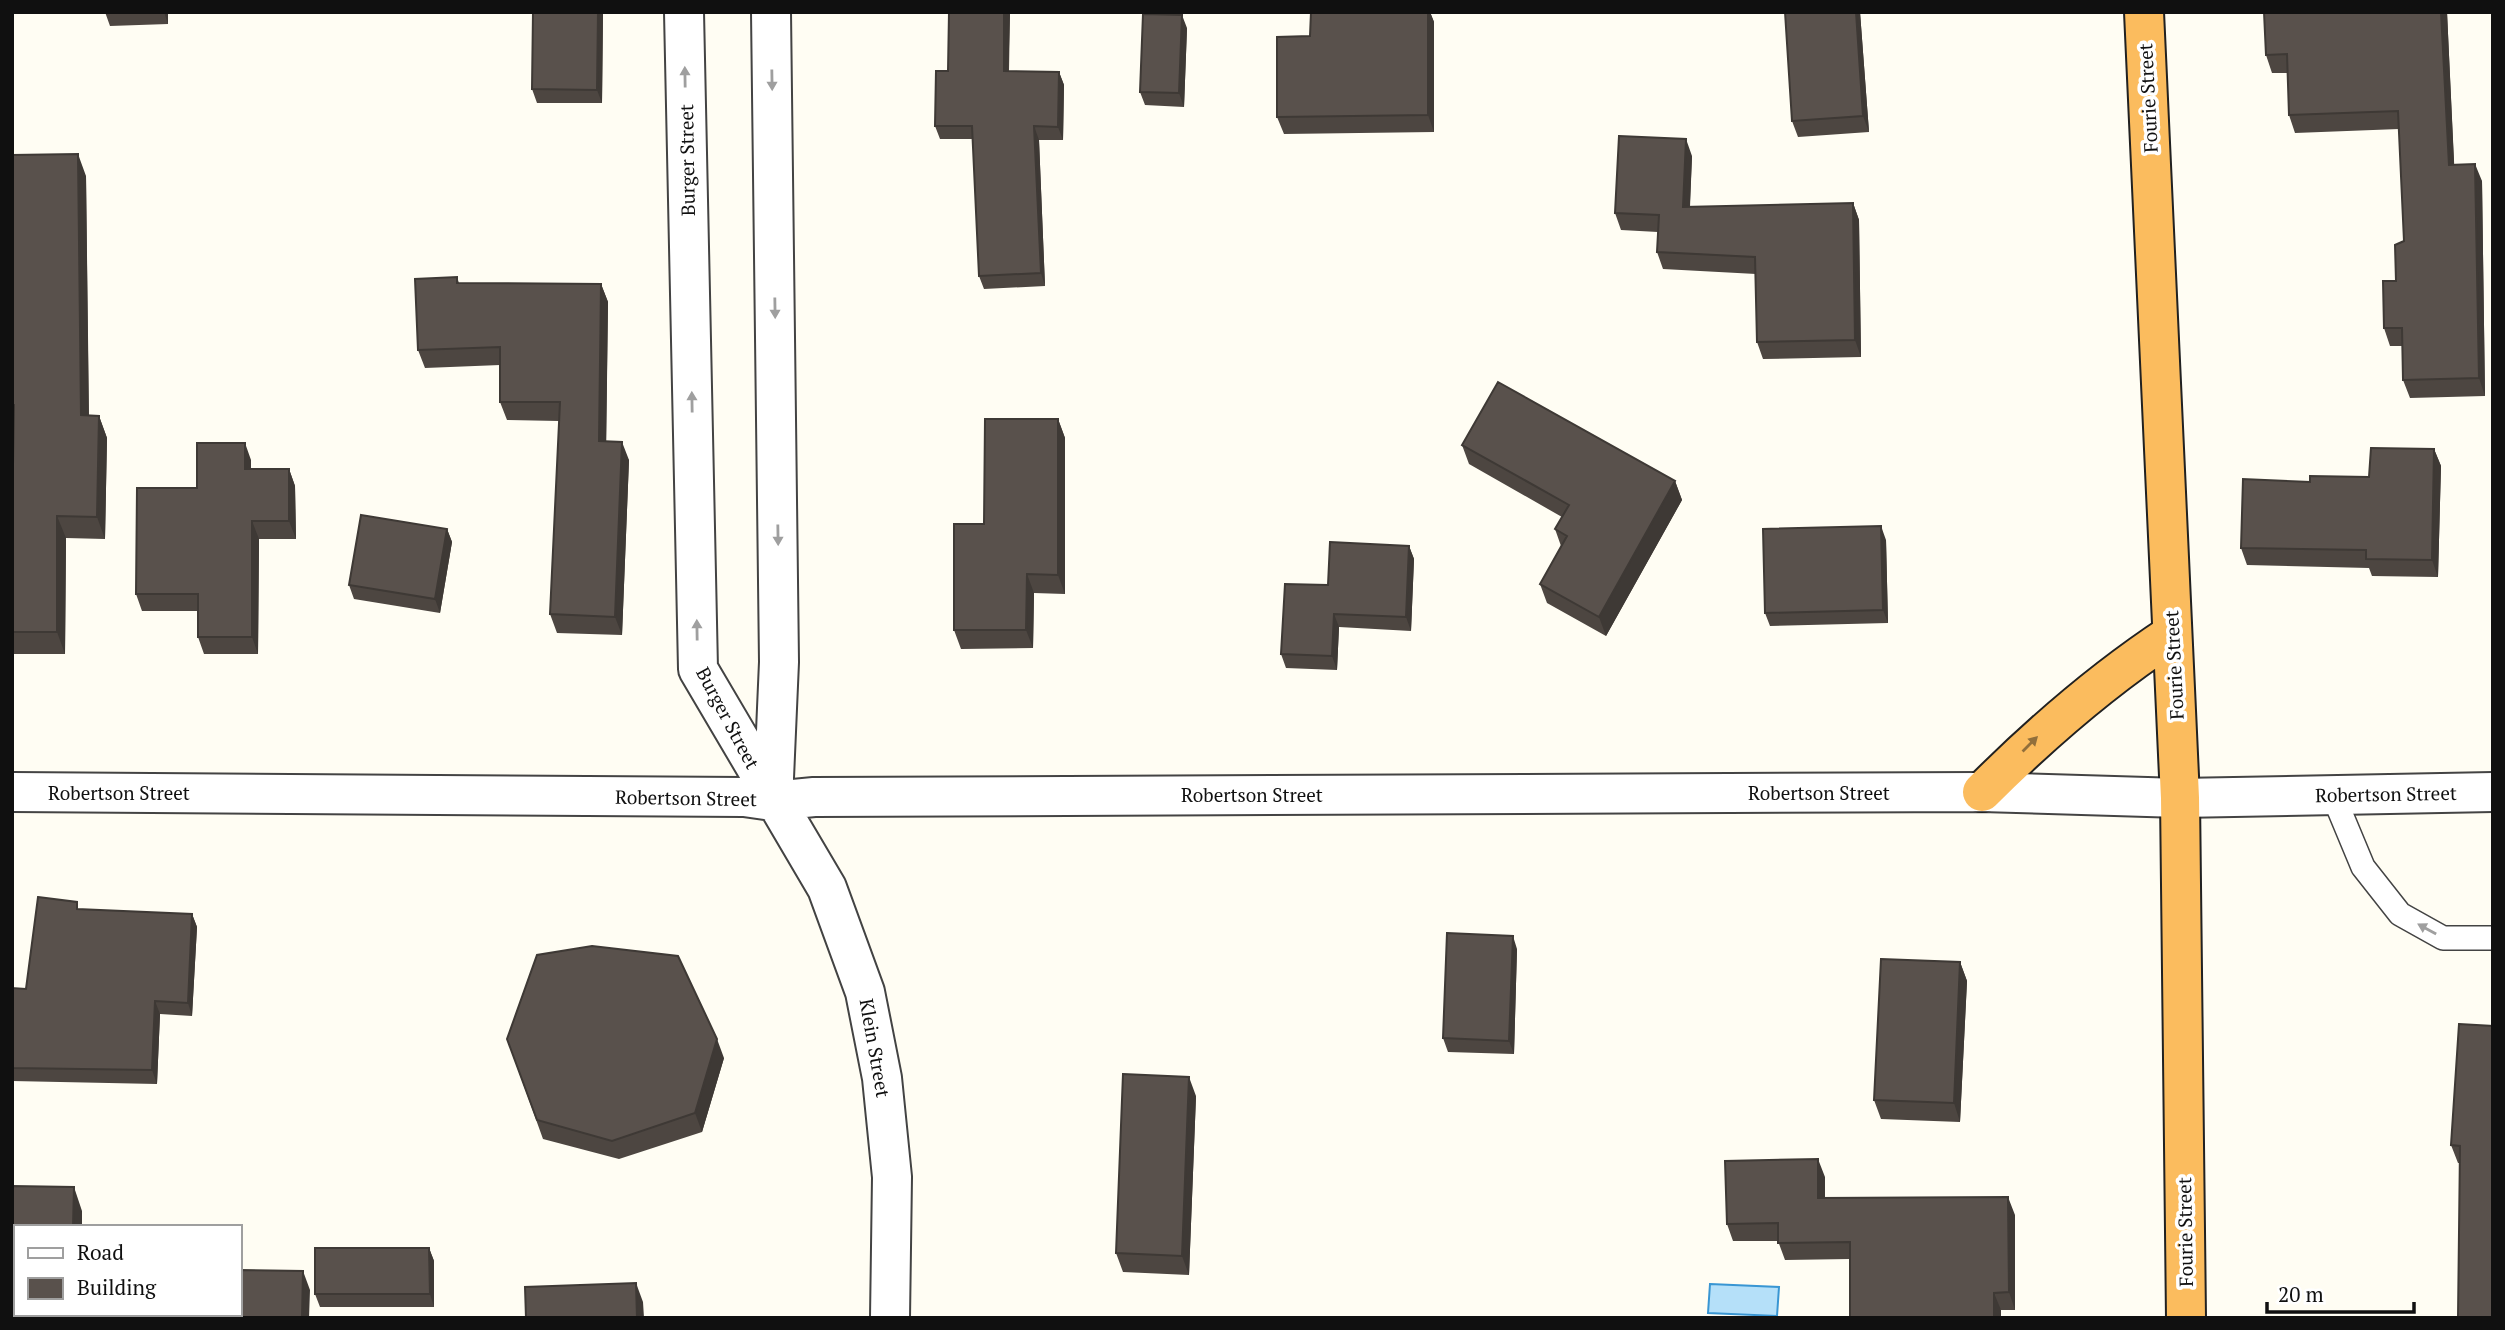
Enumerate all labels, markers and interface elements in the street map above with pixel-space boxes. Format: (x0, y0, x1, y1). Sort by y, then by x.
street label: Fourie Street (2132, 43, 2163, 153)
one-way arrow (679, 66, 691, 88)
one-way arrow (766, 70, 777, 92)
street label: Burger Street (673, 104, 700, 216)
one-way arrow (769, 297, 780, 319)
one-way arrow (686, 391, 698, 413)
one-way arrow (772, 525, 783, 547)
street label: Fourie Street (2158, 610, 2189, 720)
one-way arrow (691, 618, 703, 640)
street label: Burger Street (691, 662, 766, 773)
one-way arrow (2022, 735, 2039, 752)
street label: Robertson Street (48, 780, 190, 805)
street label: Robertson Street (1748, 780, 1890, 805)
street label: Robertson Street (2315, 780, 2457, 807)
street label: Robertson Street (1181, 782, 1323, 807)
street label: Robertson Street (615, 784, 757, 811)
one-way arrow (2417, 923, 2436, 935)
street label: Klein Street (855, 997, 896, 1099)
street label: Fourie Street (2171, 1177, 2198, 1287)
legend (14, 1225, 242, 1316)
text: Road (77, 1238, 124, 1266)
scale bar (2267, 1270, 2414, 1314)
text: Building (77, 1273, 157, 1301)
text: 20 m (2278, 1280, 2324, 1308)

